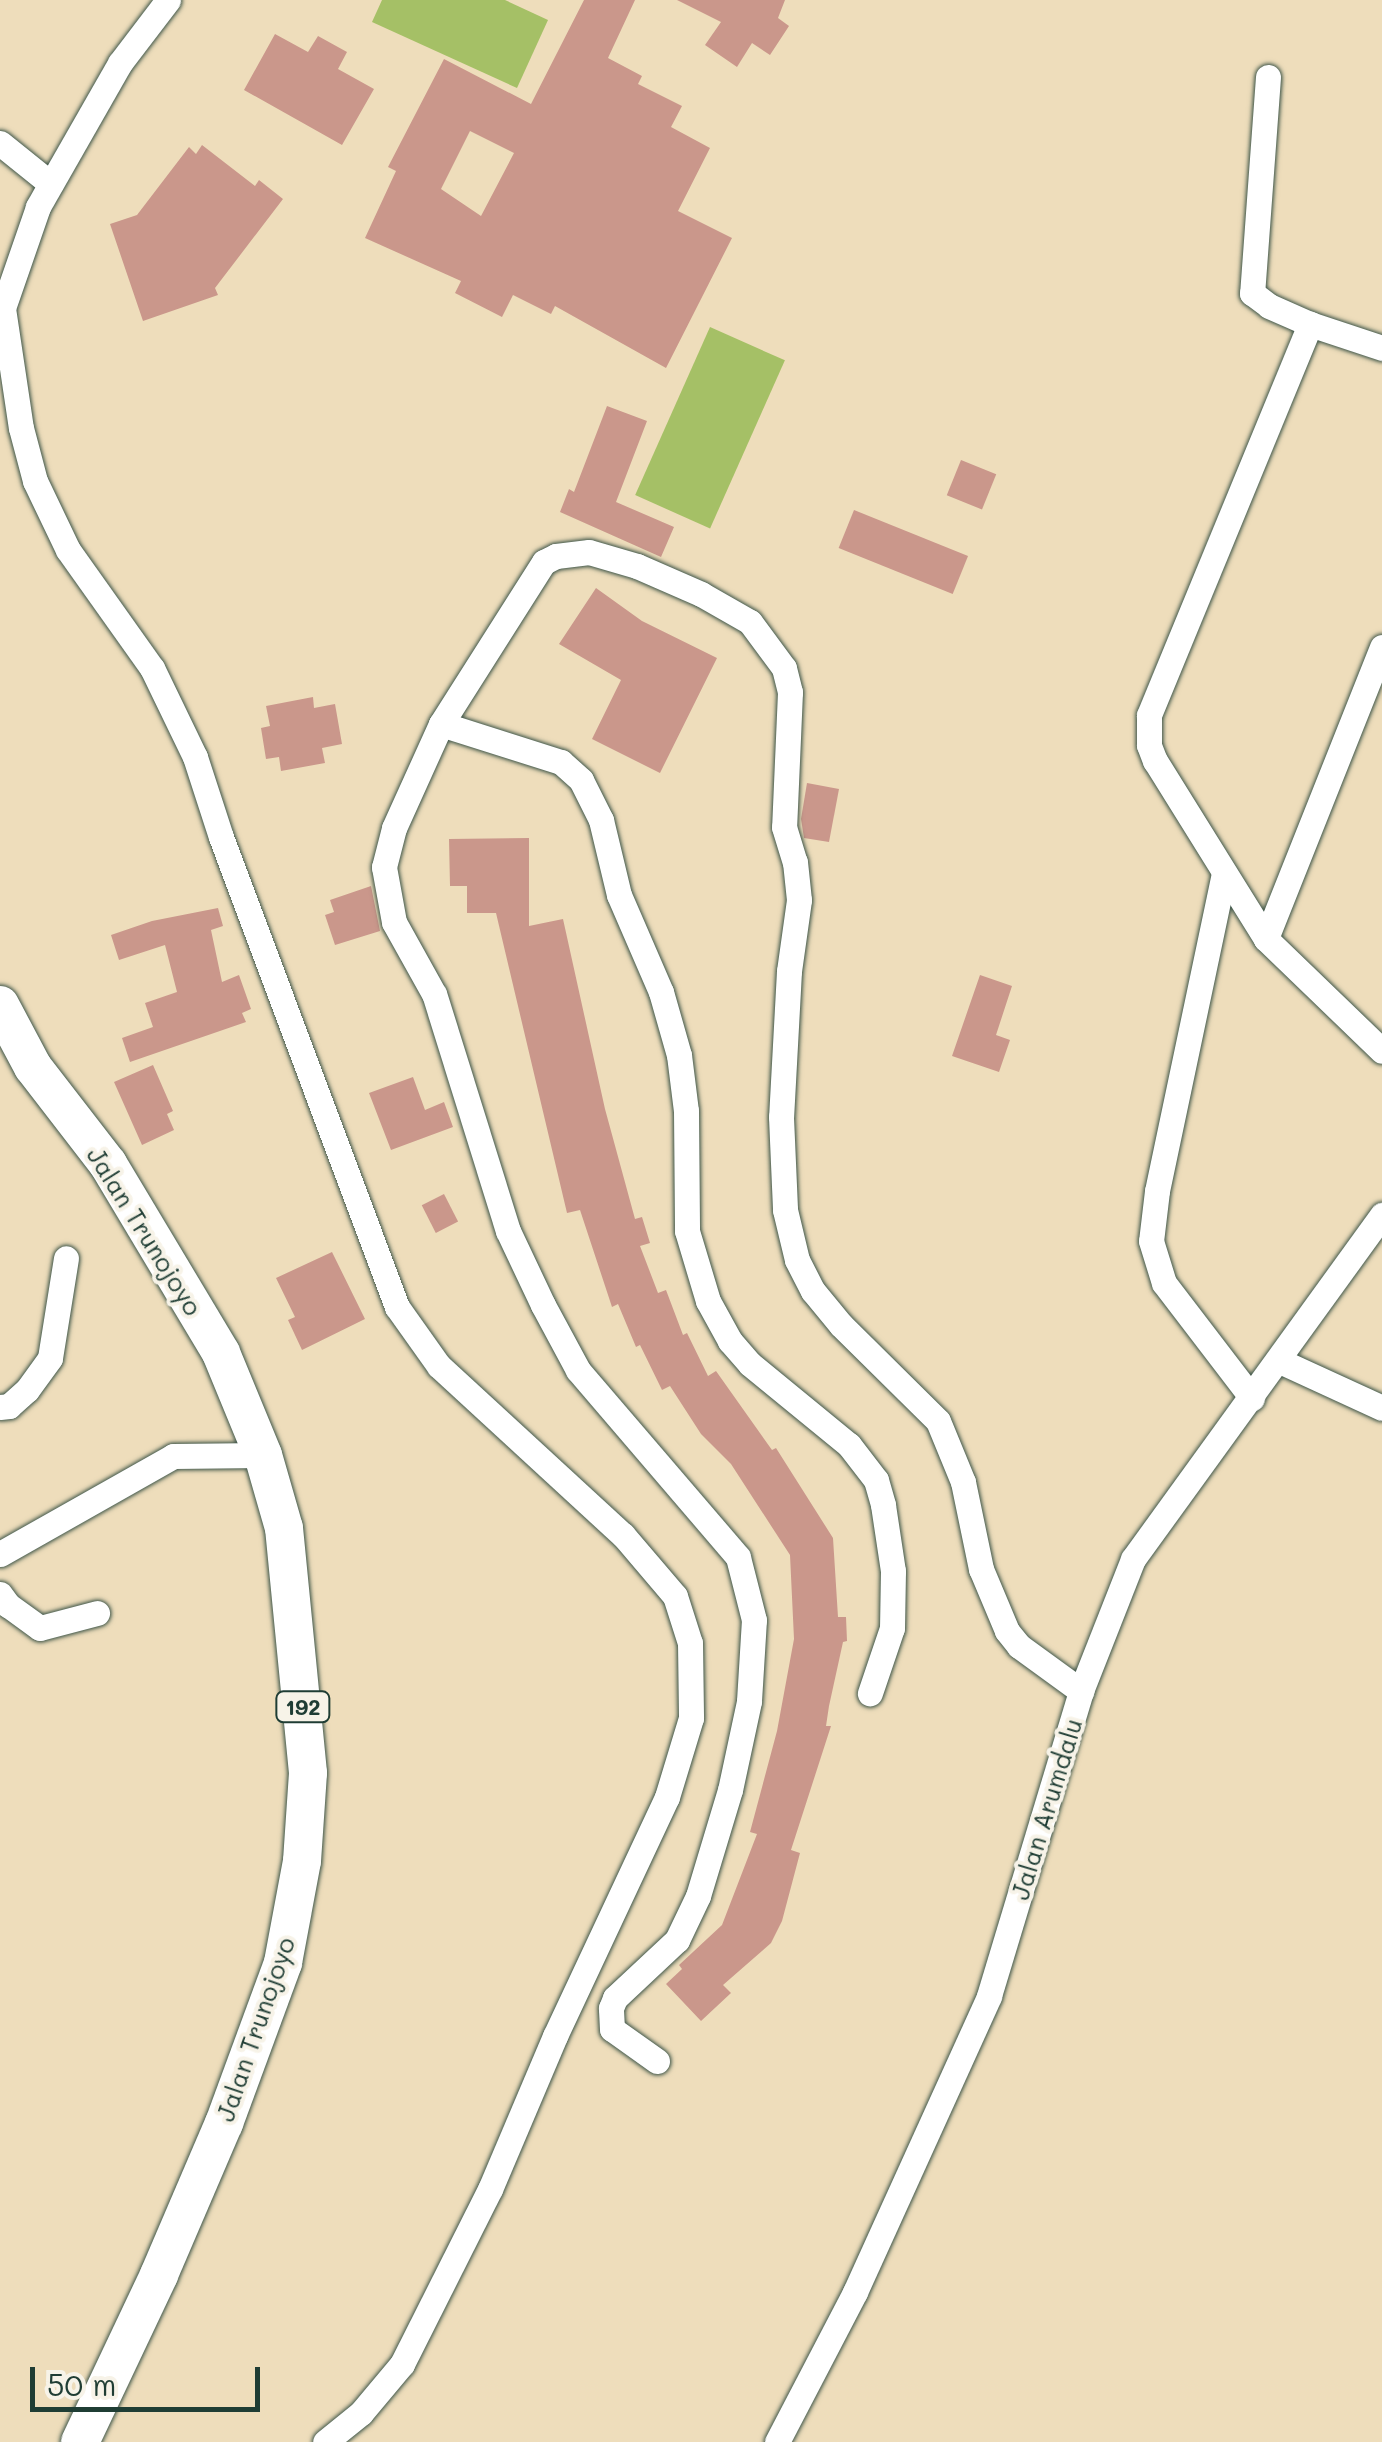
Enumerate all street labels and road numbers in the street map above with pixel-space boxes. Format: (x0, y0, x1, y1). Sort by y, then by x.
street label: Jalan Trunojoyo (81, 1141, 209, 1321)
road number: 192 (273, 1690, 333, 1724)
street label: Jalan Arumdalu (1004, 1715, 1088, 1903)
street label: Jalan Trunojoyo (209, 1933, 301, 2125)

